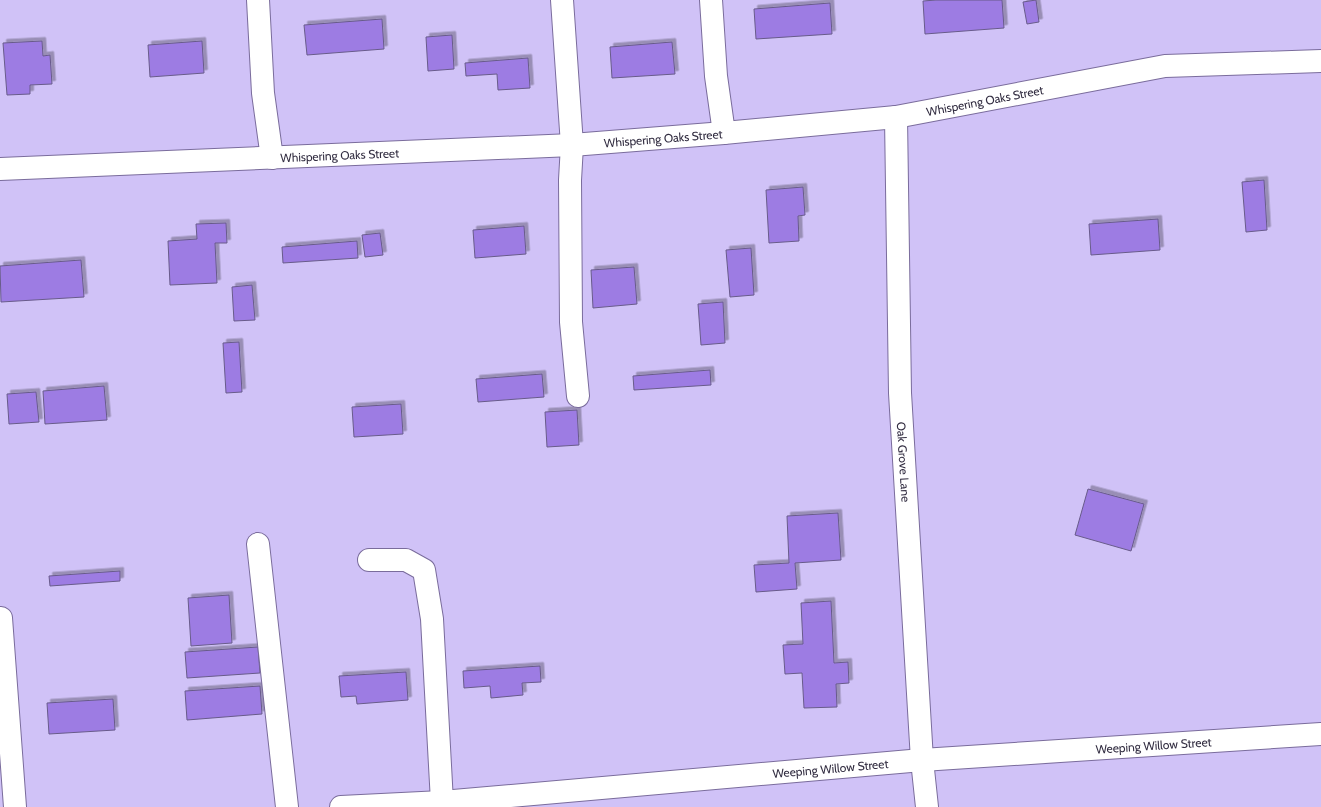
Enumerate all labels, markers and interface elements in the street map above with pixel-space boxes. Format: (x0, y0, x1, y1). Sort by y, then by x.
street label: Whispering Oaks Street (925, 82, 1044, 119)
street label: Whispering Oaks Street (603, 126, 723, 150)
street label: Whispering Oaks Street (280, 145, 399, 165)
street label: Oak Grove Lane (894, 421, 914, 502)
street label: Weeping Willow Street (1095, 734, 1212, 756)
street label: Weeping Willow Street (772, 755, 889, 781)

